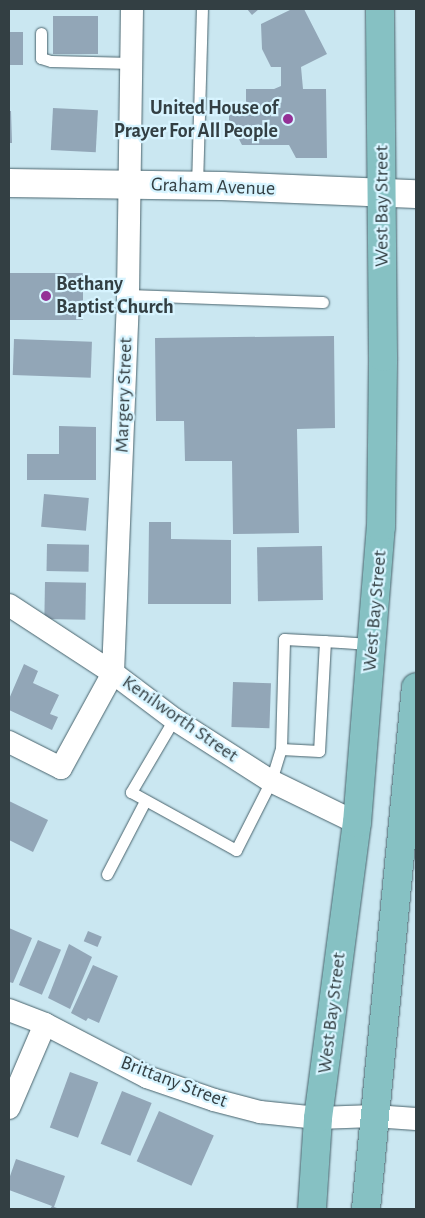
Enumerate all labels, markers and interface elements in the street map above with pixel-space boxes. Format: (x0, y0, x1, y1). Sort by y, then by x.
place label: United House of Prayer For All People (114, 96, 278, 143)
marker: United House of Prayer For All People (282, 113, 294, 125)
street label: West Bay Street (370, 145, 394, 267)
street label: Graham Avenue (151, 173, 275, 201)
place label: Bethany Baptist Church (56, 272, 174, 319)
marker: Bethany Baptist Church (40, 290, 52, 302)
street label: Margery Street (110, 337, 138, 453)
street label: West Bay Street (358, 549, 392, 673)
street label: Kenilworth Street (117, 670, 243, 768)
street label: West Bay Street (313, 951, 351, 1075)
street label: Brittany Street (117, 1051, 231, 1113)

